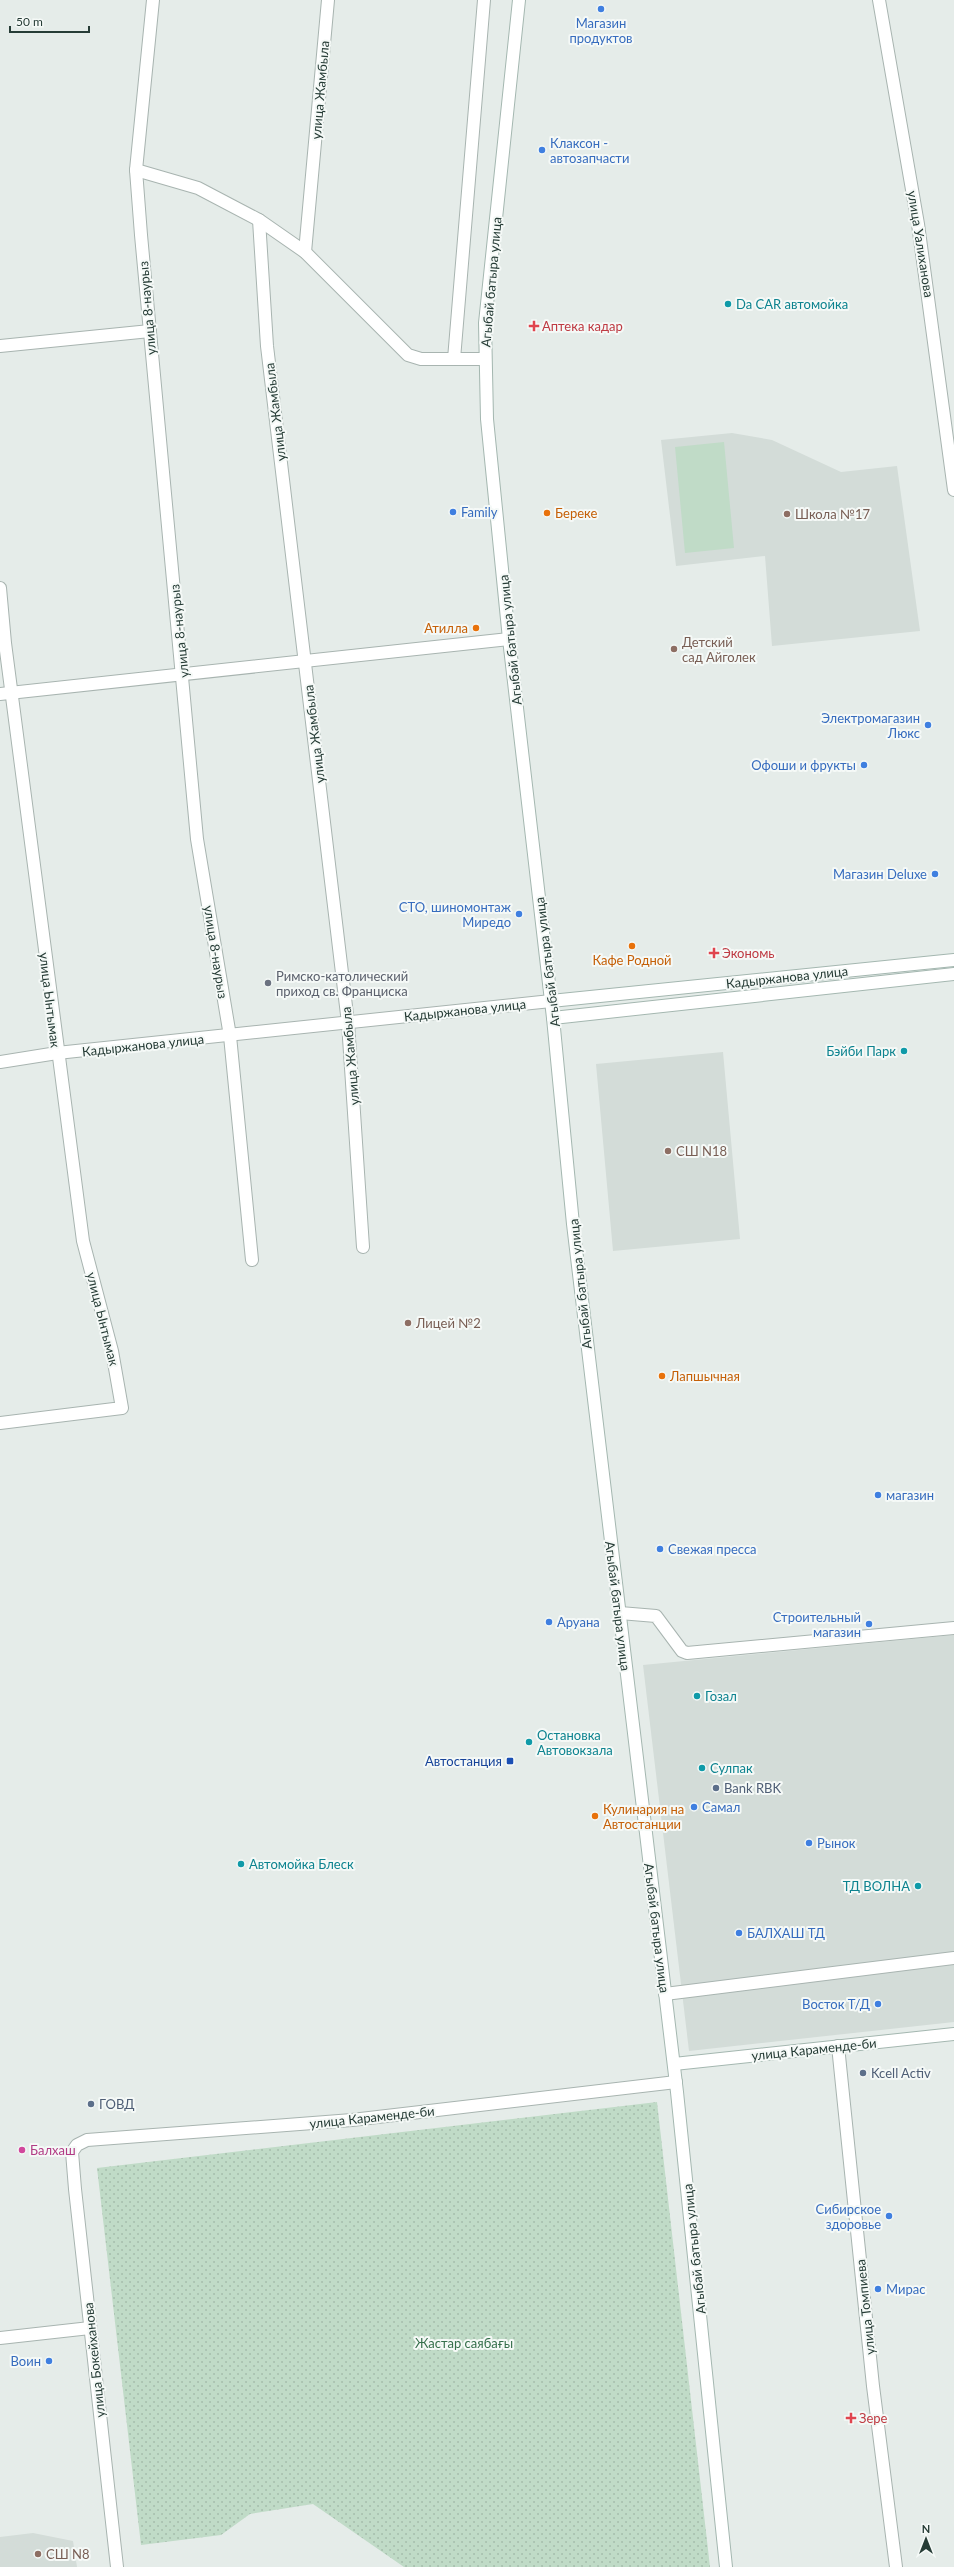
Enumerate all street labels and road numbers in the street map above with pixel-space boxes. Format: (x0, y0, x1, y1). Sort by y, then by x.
street label: улица Жамбыла (308, 40, 332, 140)
street label: улица Уалиханова (905, 189, 937, 299)
street label: Агыбай батыра улица (477, 216, 505, 348)
street label: улица 8-наурыз (135, 260, 159, 356)
street label: улица Жамбыла (261, 362, 289, 462)
street label: Агыбай батыра улица (495, 574, 525, 706)
street label: улица 8-наурыз (166, 583, 192, 679)
street label: улица Жамбыла (300, 684, 328, 784)
street label: Агыбай батыра улица (531, 896, 563, 1028)
street label: улица 8-наурыз (201, 904, 231, 1000)
street label: улица Ынтымак (36, 951, 64, 1049)
street label: Кадыржанова улица (725, 963, 849, 991)
street label: Кадыржанова улица (403, 996, 527, 1024)
street label: улица Жамбыла (338, 1006, 362, 1106)
street label: Кадыржанова улица (81, 1031, 205, 1059)
street label: Агыбай батыра улица (565, 1218, 595, 1350)
street label: улица Ынтымак (84, 1270, 122, 1368)
street label: Агыбай батыра улица (602, 1540, 634, 1672)
street label: Агыбай батыра улица (641, 1862, 673, 1994)
street label: улица Караменде-би (751, 2034, 877, 2064)
street label: улица Караменде-би (309, 2102, 435, 2132)
street label: Агыбай батыра улица (679, 2183, 709, 2315)
street label: улица Томпиева (852, 2258, 878, 2356)
street label: улица Бокейханова (80, 2302, 108, 2418)

